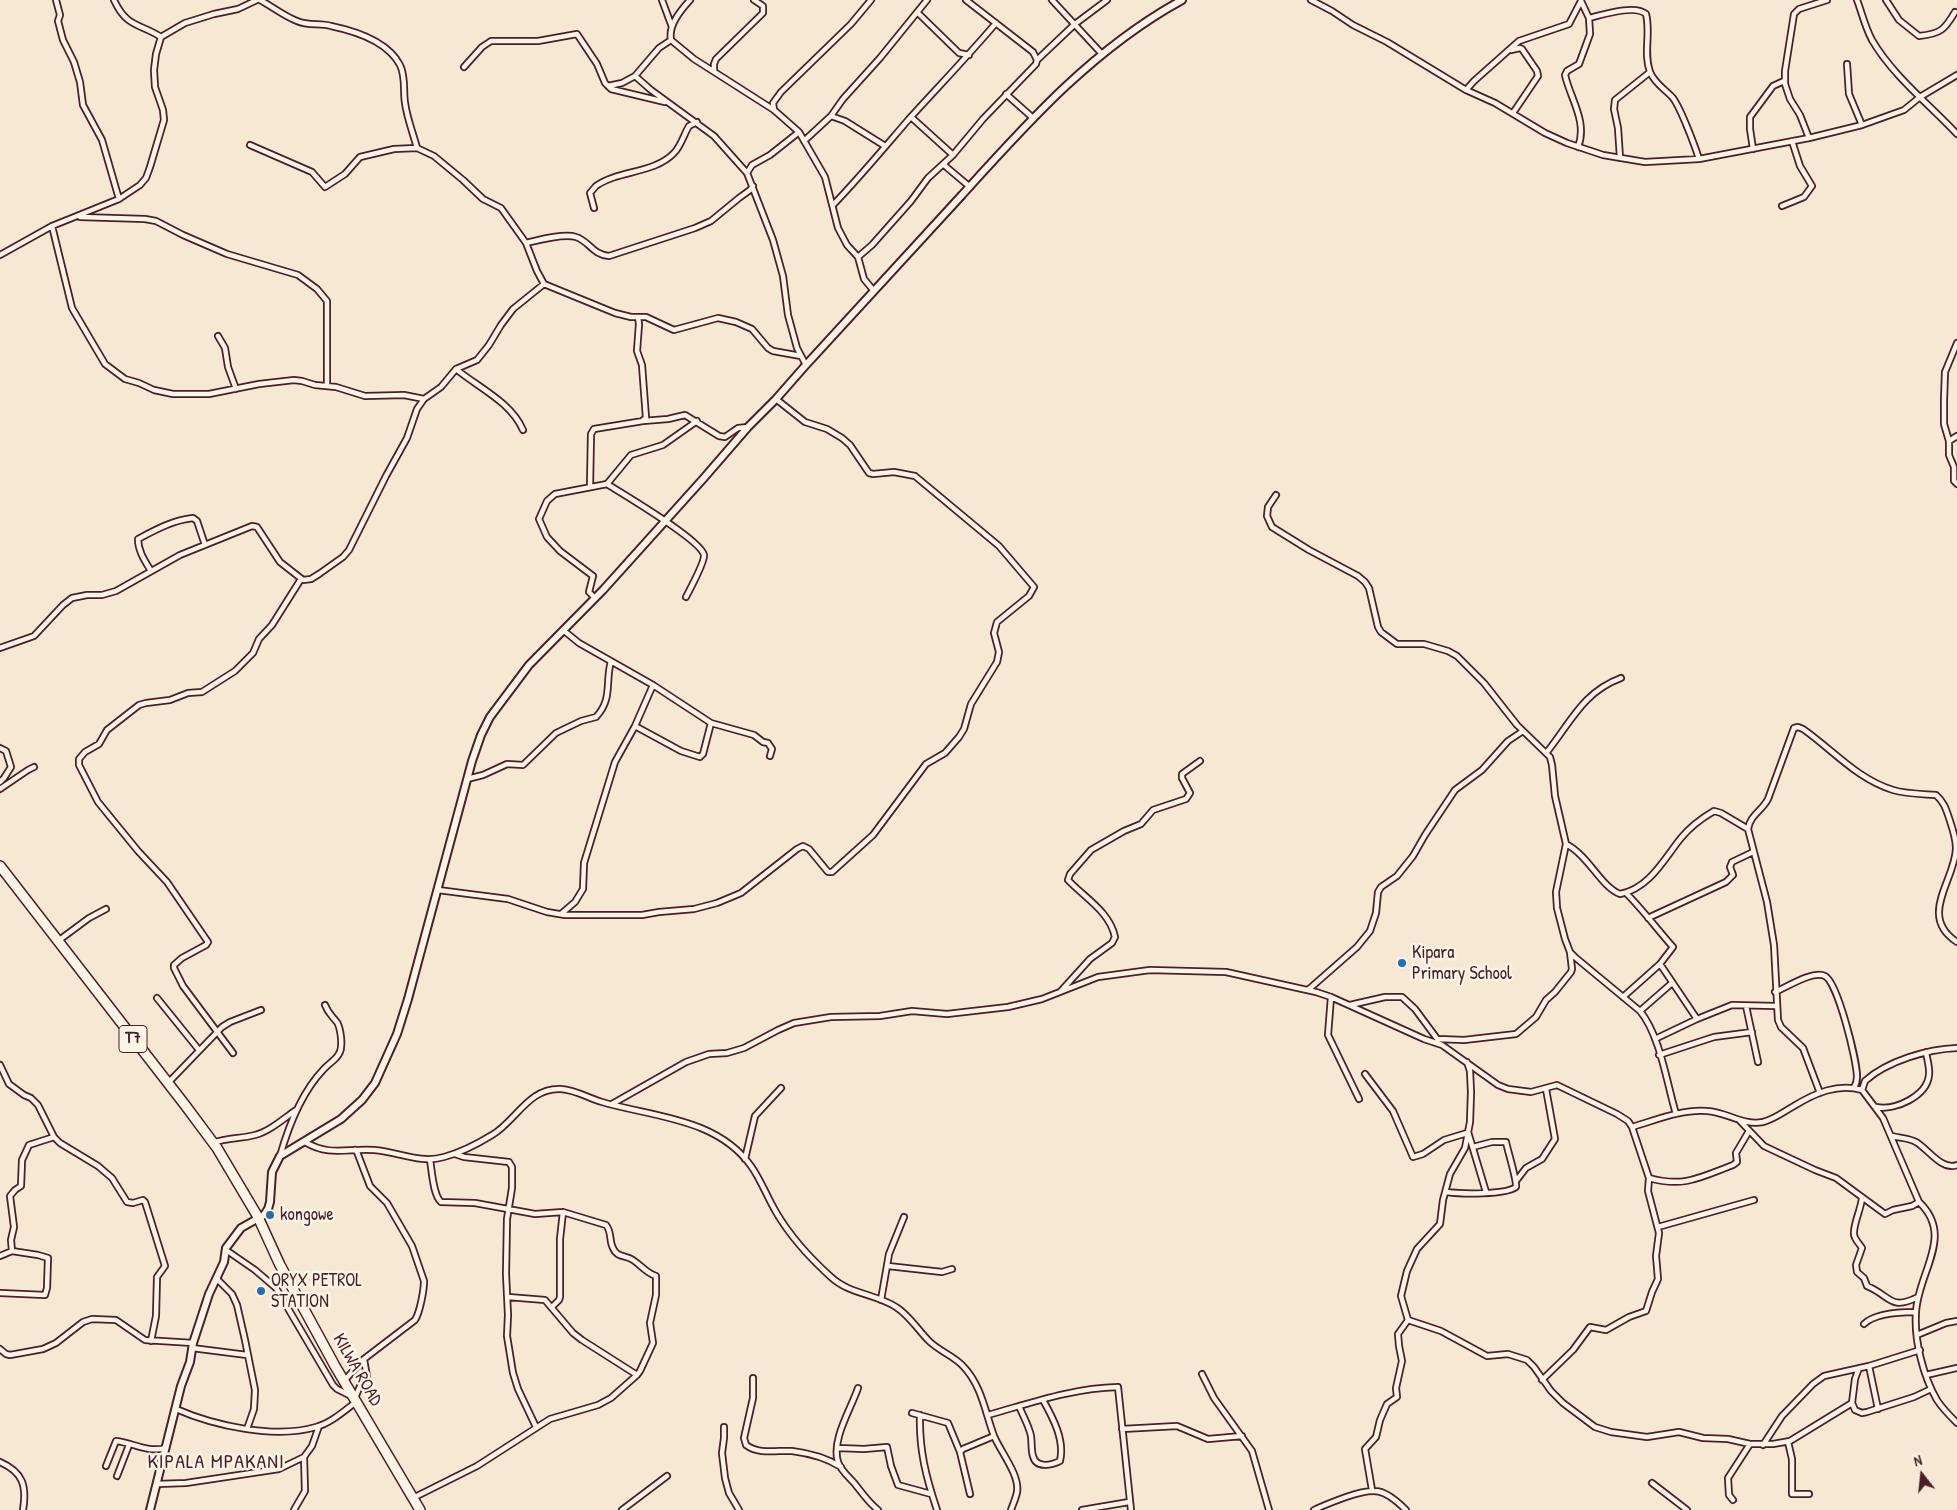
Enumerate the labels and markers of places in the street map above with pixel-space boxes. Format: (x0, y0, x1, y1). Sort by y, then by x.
place label: Kipara Primary School (1412, 942, 1512, 984)
marker: Kipara Primary School (1396, 957, 1408, 969)
place label: kongowe (280, 1204, 334, 1226)
marker: kongowe (264, 1209, 276, 1221)
place label: ORYX PETROL STATION (271, 1270, 362, 1312)
marker: ORYX PETROL STATION (255, 1285, 267, 1297)

